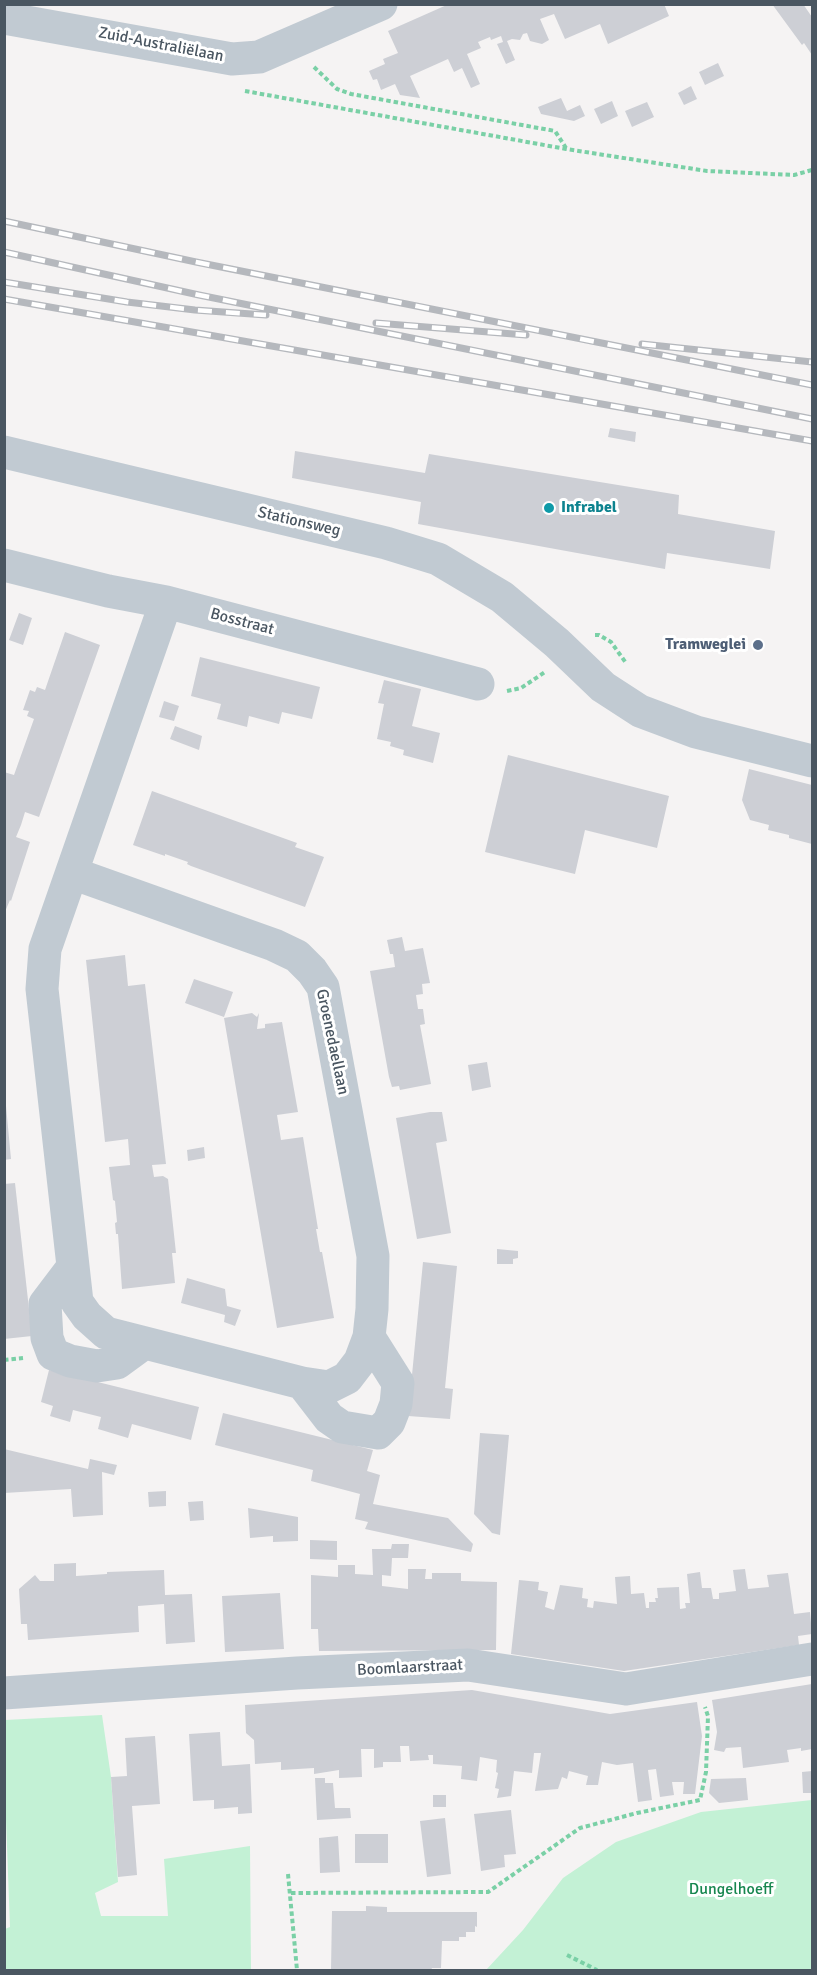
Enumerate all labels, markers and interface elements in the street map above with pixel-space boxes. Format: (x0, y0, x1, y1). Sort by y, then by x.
street label: Zuid-Australiëlaan (97, 23, 225, 67)
place label: Infrabel (561, 498, 617, 518)
marker: Infrabel (542, 501, 556, 515)
street label: Stationsweg (256, 503, 342, 541)
street label: Bosstraat (208, 604, 276, 640)
place label: Tramweglei (665, 635, 746, 655)
marker: Tramweglei (751, 638, 765, 652)
street label: Groenedaellaan (311, 987, 353, 1097)
street label: Boomlaarstraat (357, 1656, 463, 1680)
park label: Dungelhoeff (689, 1880, 773, 1900)

